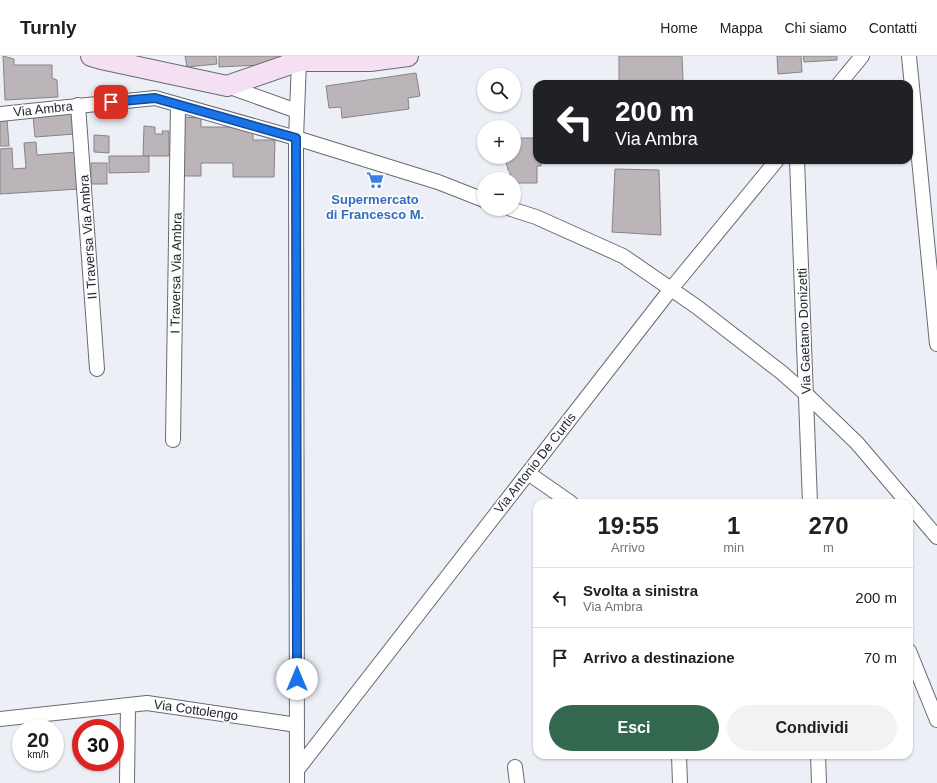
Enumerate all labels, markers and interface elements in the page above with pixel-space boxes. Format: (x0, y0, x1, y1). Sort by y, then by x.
text: Turnly (20, 17, 77, 38)
text: Home (660, 20, 698, 36)
text: Mappa (720, 20, 763, 36)
text: Chi siamo (785, 20, 847, 36)
text: Contatti (869, 20, 917, 36)
map controls (477, 68, 521, 216)
button: search (477, 68, 521, 112)
pin (94, 85, 128, 119)
icon: arrive (100, 91, 122, 113)
icon: left (549, 96, 601, 148)
text: 200 m (615, 96, 694, 127)
street label: Via Ambra (13, 98, 74, 120)
button: + (477, 120, 521, 164)
text: Via Ambra (615, 129, 698, 149)
supermarket icon: Supermercato di Francesco M. (365, 170, 385, 190)
button: − (477, 172, 521, 216)
street label: II Traversa Via Ambra (76, 173, 100, 300)
place label: Supermercato di Francesco M. (326, 192, 424, 222)
street label: I Traversa Via Ambra (167, 212, 185, 334)
street label: Via Gaetano Donizetti (794, 268, 814, 394)
street label: Via Antonio De Curtis (491, 409, 579, 516)
text: 19:55 (597, 512, 659, 539)
text: 1 (727, 512, 740, 539)
text: 270 (809, 512, 849, 539)
text: Arrivo (611, 540, 645, 555)
text: min (723, 540, 744, 555)
text: m (823, 540, 834, 555)
text: Svolta a sinistra (583, 582, 698, 599)
icon: left (549, 587, 571, 609)
text: 200 m (855, 589, 897, 606)
text: Via Ambra (583, 599, 643, 614)
icon: arrive (549, 647, 571, 669)
text: Arrivo a destinazione (583, 649, 735, 666)
text: 70 m (864, 649, 897, 666)
position arrow (276, 658, 318, 700)
street label: Via Cottolengo (153, 697, 239, 723)
button: Esci (549, 705, 719, 751)
button: Condividi (727, 705, 897, 751)
speed limit sign: 30 (72, 719, 124, 771)
text: 20 (27, 729, 49, 751)
text: km/h (27, 749, 49, 760)

